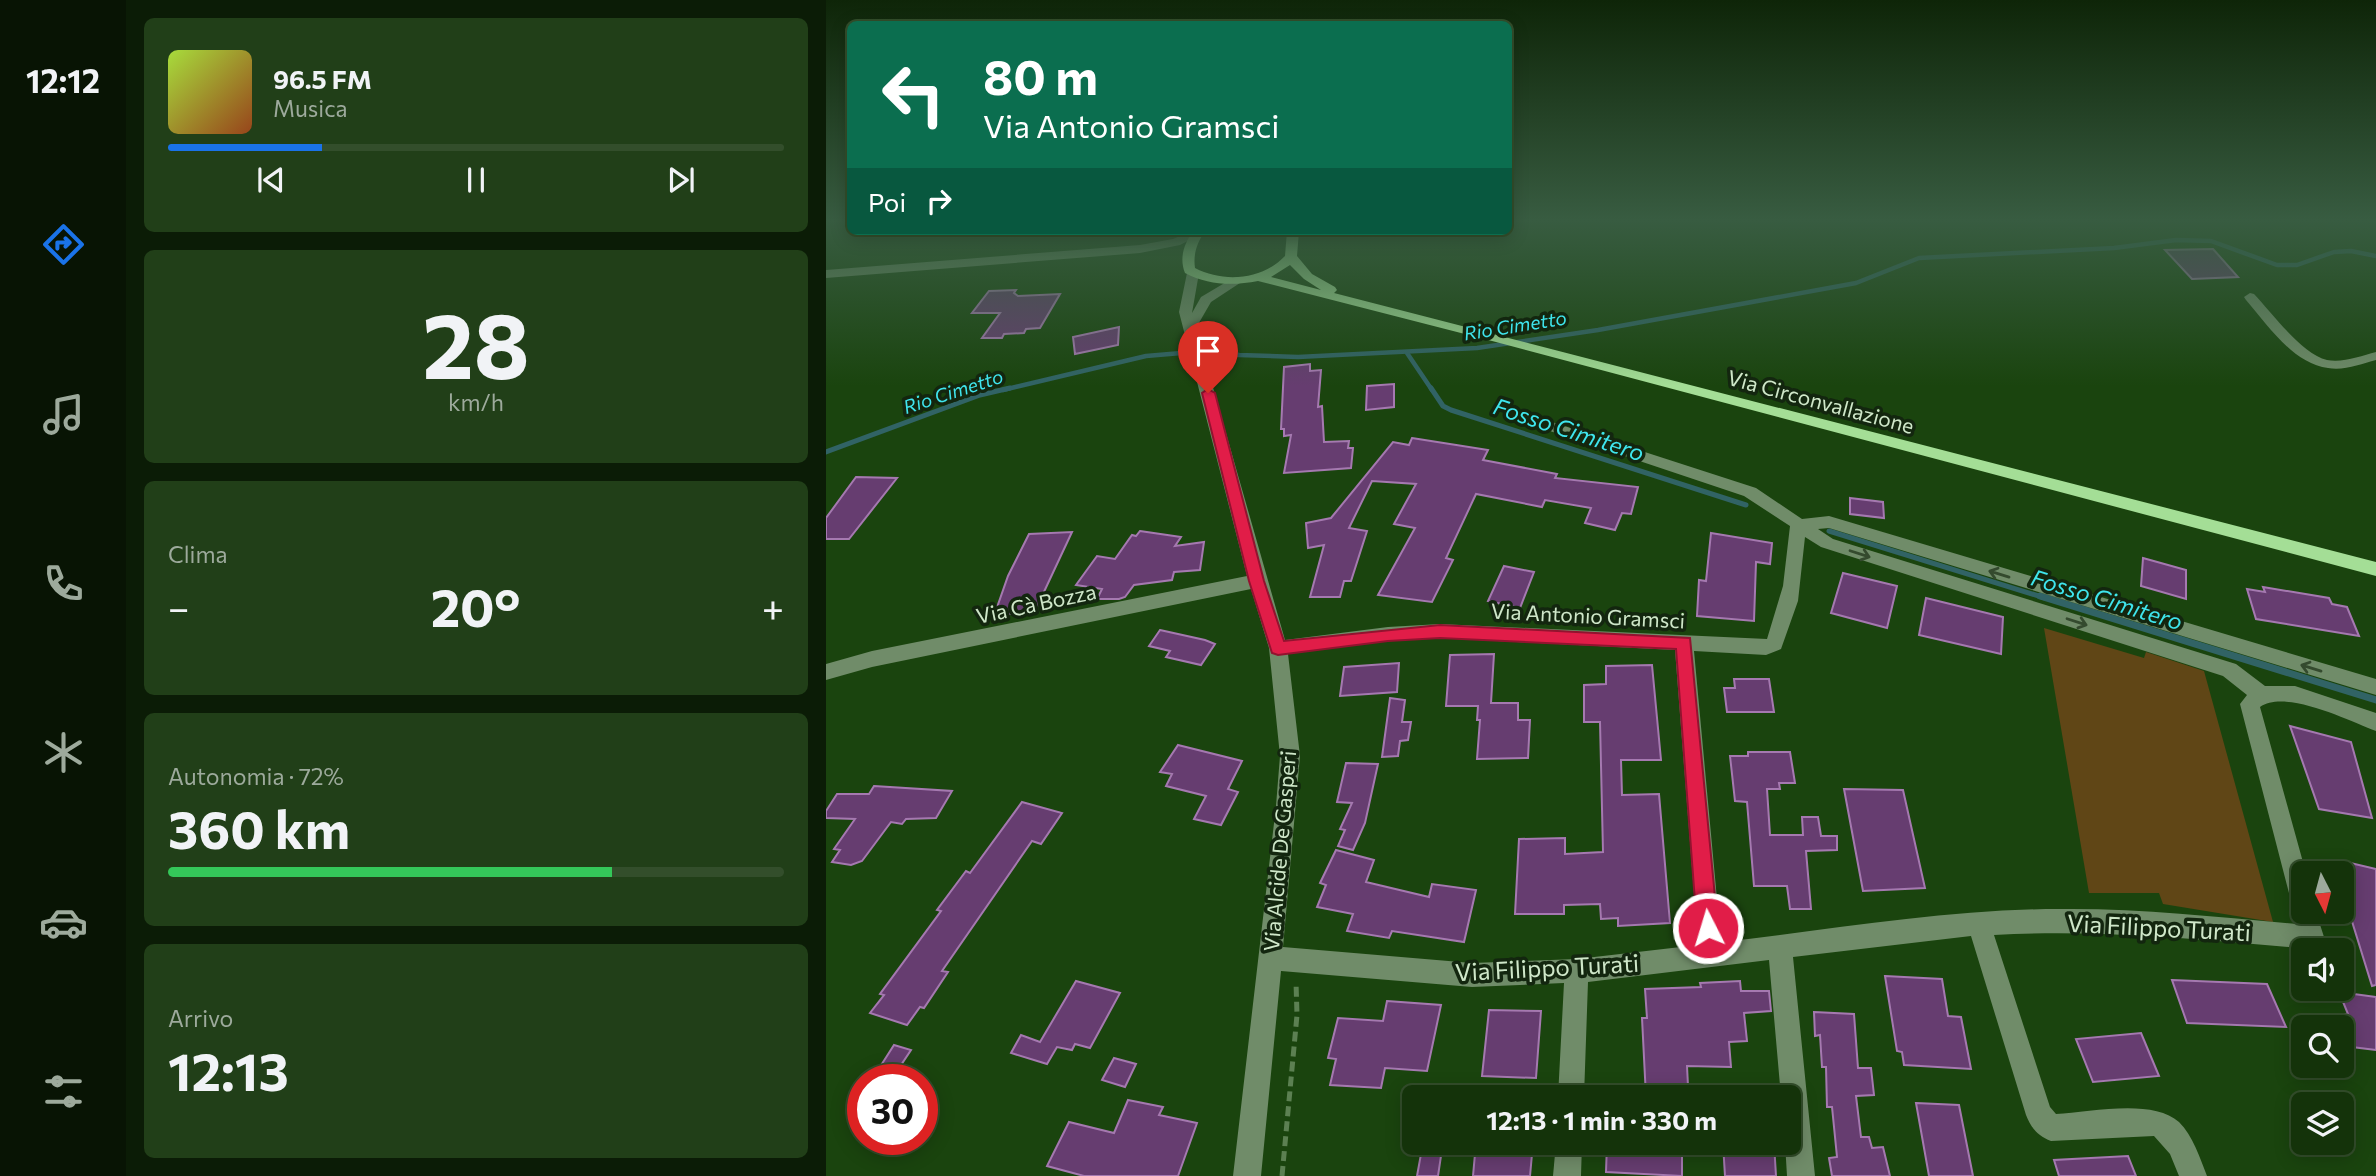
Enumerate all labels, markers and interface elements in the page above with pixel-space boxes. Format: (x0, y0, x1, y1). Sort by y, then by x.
text: 80 m (983, 45, 1098, 105)
icon: left (868, 49, 959, 140)
text: 12:12 (26, 60, 100, 100)
text: 96.5 FM (273, 63, 372, 94)
text: Musica (273, 94, 348, 122)
text: Via Antonio Gramsci (983, 105, 1279, 145)
icon: previous (252, 161, 290, 199)
icon: pause (457, 161, 495, 199)
icon: next (662, 161, 700, 199)
icon: right (920, 182, 958, 220)
text: Poi (868, 186, 906, 217)
icon: directions (39, 220, 88, 269)
text: 28 (422, 286, 530, 398)
water label: Rio Cimetto (1462, 306, 1568, 344)
pin (1178, 321, 1238, 393)
icon: arrive (1189, 332, 1227, 370)
water label: Rio Cimetto (900, 364, 1006, 418)
street label: Via Circonvallazione (1725, 364, 1917, 438)
text: km/h (448, 388, 504, 416)
icon: music (39, 390, 88, 439)
water label: Fosso Cimitero (1490, 391, 1648, 467)
text: Clima (168, 540, 228, 568)
one-way arrow (1848, 548, 1870, 561)
icon: phone (39, 559, 88, 608)
water label: Fosso Cimitero (2028, 563, 2186, 635)
one-way arrow (1988, 566, 2010, 579)
text: 20° (431, 574, 521, 638)
street label: Via Cà Bozza (974, 578, 1098, 628)
text: − (168, 583, 190, 630)
text: + (762, 583, 784, 630)
street label: Via Antonio Gramsci (1490, 597, 1686, 633)
one-way arrow (2065, 617, 2087, 630)
one-way arrow (2300, 660, 2322, 673)
icon: climate (39, 728, 88, 777)
street label: Via Alcide De Gasperi (1258, 750, 1300, 952)
text: Autonomia · 72% (168, 762, 344, 790)
text: 360 km (168, 796, 350, 860)
north arrow (2291, 861, 2354, 924)
map controls (2291, 861, 2354, 1155)
position arrow (1671, 891, 1745, 965)
icon: car (39, 898, 88, 947)
street label: Via Filippo Turati (2066, 908, 2252, 946)
button: sound (2291, 938, 2354, 1001)
street label: Via Filippo Turati (1454, 948, 1640, 986)
text: Arrivo (168, 1004, 233, 1032)
button: search (2291, 1015, 2354, 1078)
text: 12:13 (168, 1038, 289, 1102)
speed limit sign: 30 (847, 1064, 938, 1155)
icon: filters (39, 1067, 88, 1116)
button: layers (2291, 1092, 2354, 1155)
text: 12:13 · 1 min · 330 m (1486, 1104, 1717, 1135)

